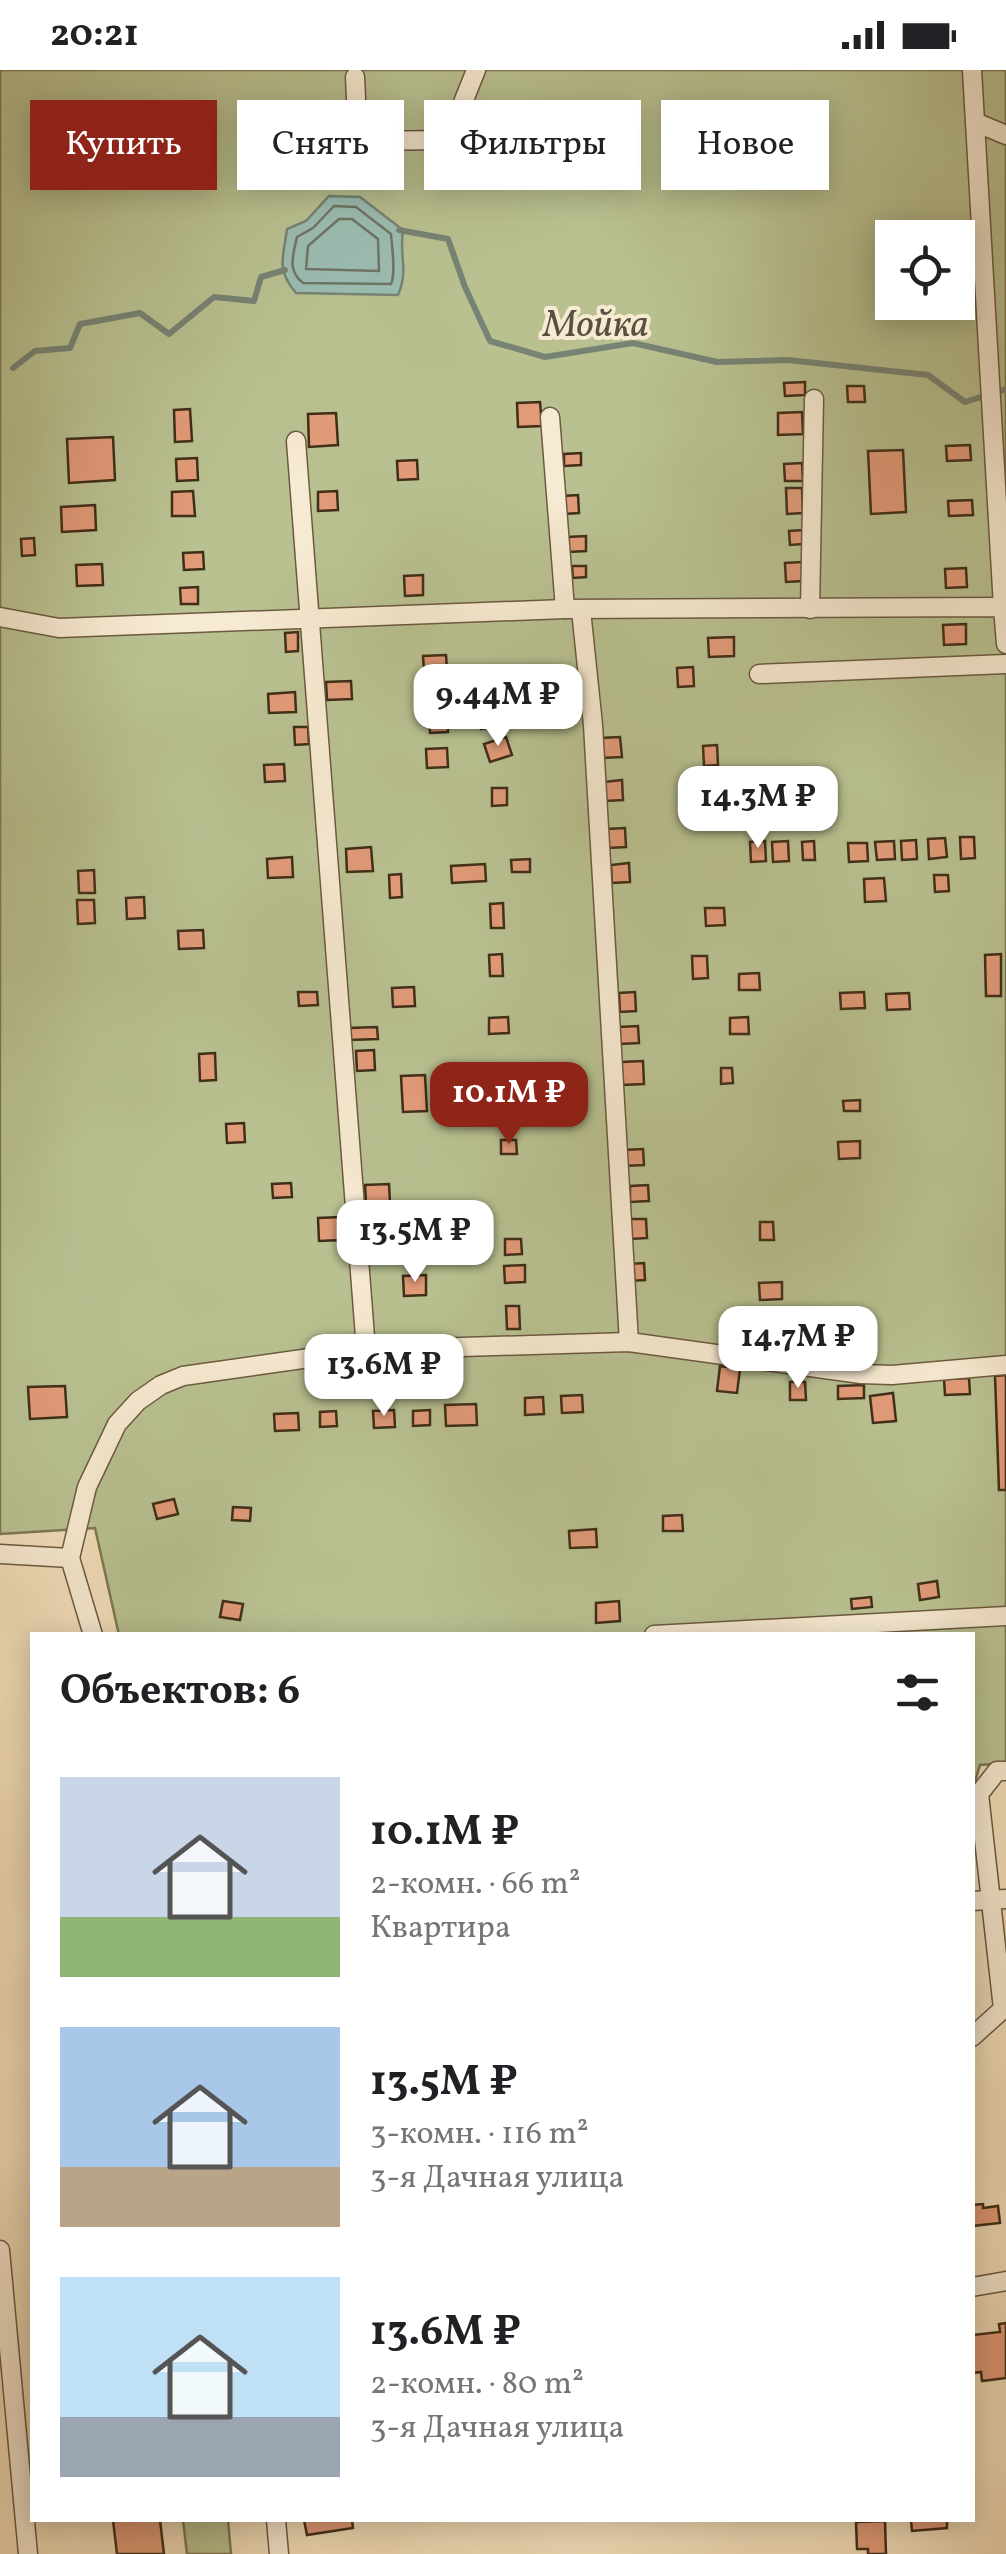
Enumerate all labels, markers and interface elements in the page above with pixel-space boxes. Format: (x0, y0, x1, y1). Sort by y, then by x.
text: 20:21 (50, 9, 139, 62)
chip: Купить (30, 100, 217, 190)
chip: Снять (237, 100, 404, 190)
chip: Фильтры (424, 100, 641, 190)
chip: Новое (661, 100, 829, 190)
map controls (875, 220, 975, 320)
button: locate (875, 220, 975, 320)
water label: Мойка (541, 300, 649, 353)
pin: 9.44M ₽ (406, 664, 590, 749)
text: 9.44M ₽ (436, 674, 560, 718)
pin: 14.3M ₽ (666, 766, 850, 851)
text: 14.3M ₽ (700, 776, 816, 820)
pin: 10.1M ₽ (417, 1062, 601, 1147)
text: 10.1M ₽ (452, 1072, 566, 1116)
pin: 13.5M ₽ (323, 1200, 507, 1285)
text: 13.5M ₽ (359, 1210, 471, 1254)
pin: 14.7M ₽ (706, 1306, 890, 1391)
text: 14.7M ₽ (741, 1316, 855, 1360)
pin: 13.6M ₽ (292, 1334, 476, 1419)
text: 13.6M ₽ (326, 1344, 442, 1388)
text: Объектов: 6 (60, 1663, 300, 1722)
icon: filters (890, 1665, 945, 1720)
text: 10.1M ₽ (370, 1804, 519, 1863)
icon: home (140, 1817, 260, 1937)
text: 2-комн. · 66 m² (370, 1863, 581, 1907)
text: Квартира (370, 1907, 511, 1951)
text: 13.5M ₽ (370, 2054, 518, 2113)
icon: home (140, 2067, 260, 2187)
text: 3-комн. · 116 m² (370, 2113, 589, 2157)
text: 3-я Дачная улица (370, 2157, 625, 2201)
text: 13.6M ₽ (370, 2304, 521, 2363)
icon: home (140, 2317, 260, 2437)
text: 2-комн. · 80 m² (370, 2363, 584, 2407)
text: 3-я Дачная улица (370, 2407, 625, 2451)

